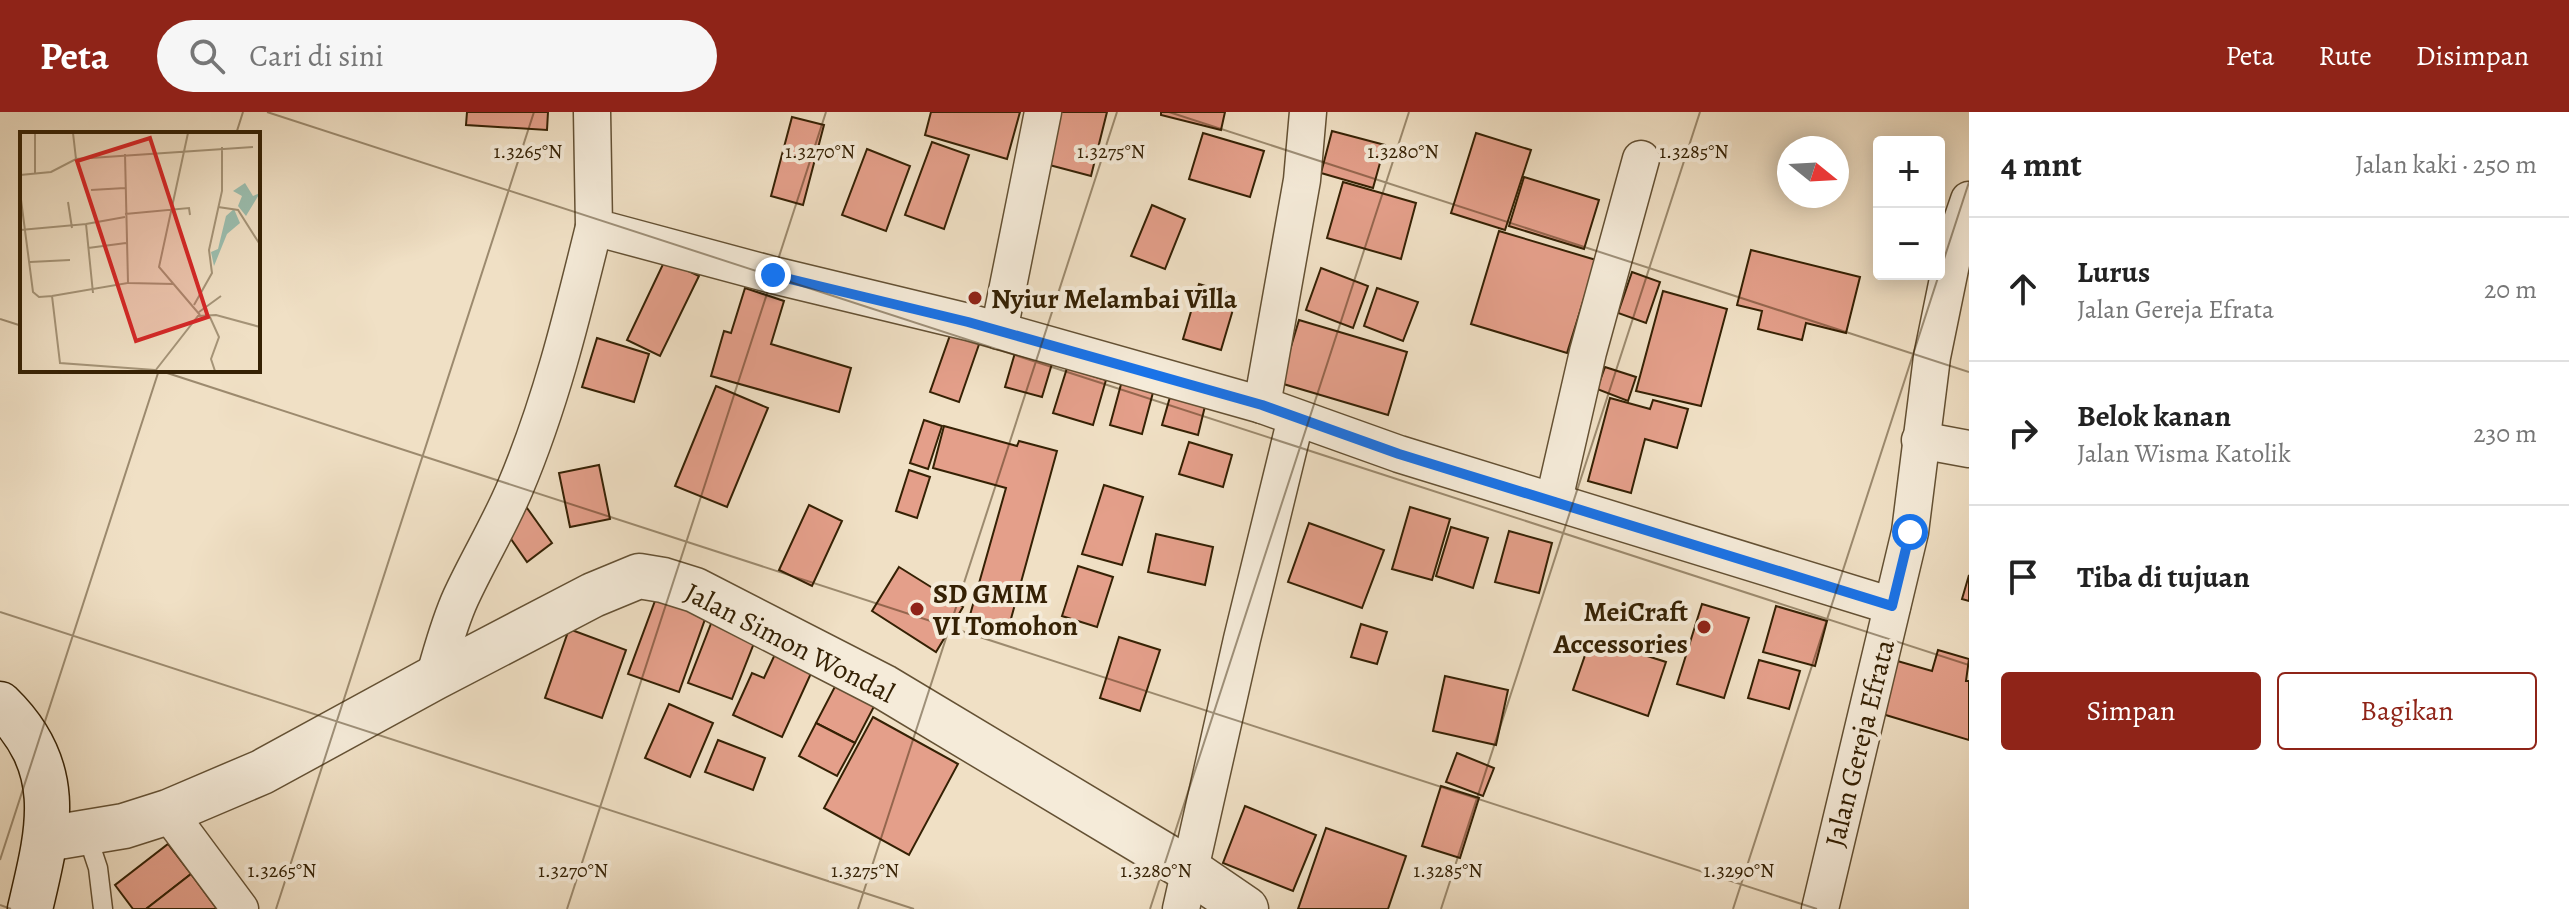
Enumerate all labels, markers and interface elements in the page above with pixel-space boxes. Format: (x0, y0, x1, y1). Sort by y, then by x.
search box (157, 20, 717, 92)
text: Peta (40, 30, 109, 82)
icon: search (185, 34, 229, 78)
text: Cari di sini (249, 36, 384, 76)
text: Peta (2226, 37, 2275, 75)
text: Rute (2319, 37, 2372, 75)
text: Disimpan (2416, 37, 2529, 75)
inset map (20, 132, 260, 372)
north arrow (1777, 136, 1849, 208)
map controls (1873, 136, 1945, 280)
button: + (1873, 136, 1945, 208)
text: 1.3265°N (493, 138, 563, 165)
text: 1.3270°N (785, 138, 855, 165)
text: 1.3275°N (1077, 138, 1145, 165)
text: 1.3280°N (1367, 138, 1439, 165)
text: 1.3285°N (1659, 138, 1729, 165)
text: 4 mnt (2001, 141, 2082, 188)
text: Jalan kaki · 250 m (2355, 147, 2537, 182)
button: − (1873, 208, 1945, 280)
text: Lurus (2077, 252, 2150, 292)
route end (755, 257, 791, 293)
icon: ahead (2001, 267, 2045, 311)
text: 20 m (2484, 272, 2537, 307)
place label: Nyiur Melambai Villa (991, 280, 1238, 318)
marker: Nyiur Melambai Villa (966, 289, 984, 307)
text: Jalan Gereja Efrata (2077, 292, 2274, 327)
text: Belok kanan (2077, 396, 2231, 436)
icon: right (2001, 411, 2045, 455)
text: 230 m (2473, 416, 2537, 451)
text: Jalan Wisma Katolik (2077, 436, 2291, 471)
route start (1892, 514, 1928, 550)
icon: arrive (2001, 555, 2045, 599)
text: Tiba di tujuan (2077, 557, 2250, 597)
street label: Jalan Simon Wondal (678, 574, 901, 712)
place label: SD GMIM VI Tomohon (932, 575, 1078, 645)
place label: MeiCraft Accessories (1552, 593, 1688, 663)
marker: SD GMIM VI Tomohon (908, 600, 926, 618)
marker: MeiCraft Accessories (1695, 618, 1713, 636)
street label: Jalan Gereja Efrata (1816, 636, 1904, 851)
button: Simpan (2001, 672, 2261, 750)
button: Bagikan (2277, 672, 2537, 750)
text: 1.3265°N (247, 857, 317, 884)
text: 1.3270°N (538, 857, 608, 884)
text: 1.3275°N (831, 857, 899, 884)
text: 1.3280°N (1120, 857, 1192, 884)
text: 1.3285°N (1413, 857, 1483, 884)
text: 1.3290°N (1704, 857, 1774, 884)

